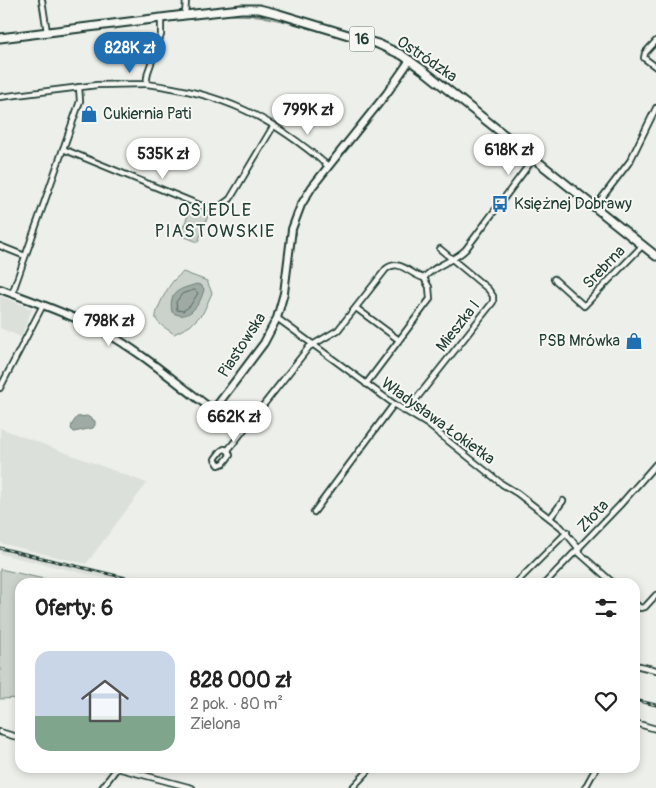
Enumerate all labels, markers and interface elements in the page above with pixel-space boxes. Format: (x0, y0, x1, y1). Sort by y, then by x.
road number: 16 (350, 26, 374, 52)
pin: 828K zł (84, 32, 176, 74)
street label: Ostródzka (393, 32, 461, 86)
text: 828K zł (105, 38, 155, 58)
pin: 799K zł (262, 94, 354, 136)
text: 799K zł (283, 100, 333, 120)
shop icon: Cukiernia Pati (79, 104, 99, 124)
place label: Cukiernia Pati (103, 104, 191, 124)
pin: 618K zł (463, 134, 555, 176)
pin: 535K zł (117, 138, 209, 180)
text: 618K zł (484, 140, 534, 160)
text: 535K zł (137, 144, 189, 164)
bus stop icon: Księżnej Dobrawy (490, 194, 510, 214)
place label: Księżnej Dobrawy (514, 194, 632, 214)
district label: OSIEDLE PIASTOWSKIE (155, 199, 275, 243)
street label: Srebrna (579, 241, 629, 293)
street label: Mieszka I (432, 296, 484, 356)
pin: 798K zł (63, 304, 155, 347)
street label: Piastowska (214, 309, 270, 381)
text: 798K zł (84, 311, 134, 331)
place label: PSB Mrówka (538, 331, 620, 351)
shop icon: PSB Mrówka (624, 331, 644, 351)
street label: Władysława Łokietka (377, 373, 499, 469)
pin: 662K zł (188, 400, 280, 443)
text: 662K zł (208, 407, 260, 427)
street label: Złota (573, 496, 613, 536)
icon: filters (592, 594, 620, 622)
text: Oferty: 6 (35, 595, 113, 622)
text: 828 000 zł (190, 667, 291, 694)
icon: home (75, 671, 135, 731)
icon: heart (592, 687, 620, 715)
text: 2 pok. · 80 m² (190, 694, 283, 714)
text: Zielona (190, 714, 240, 734)

